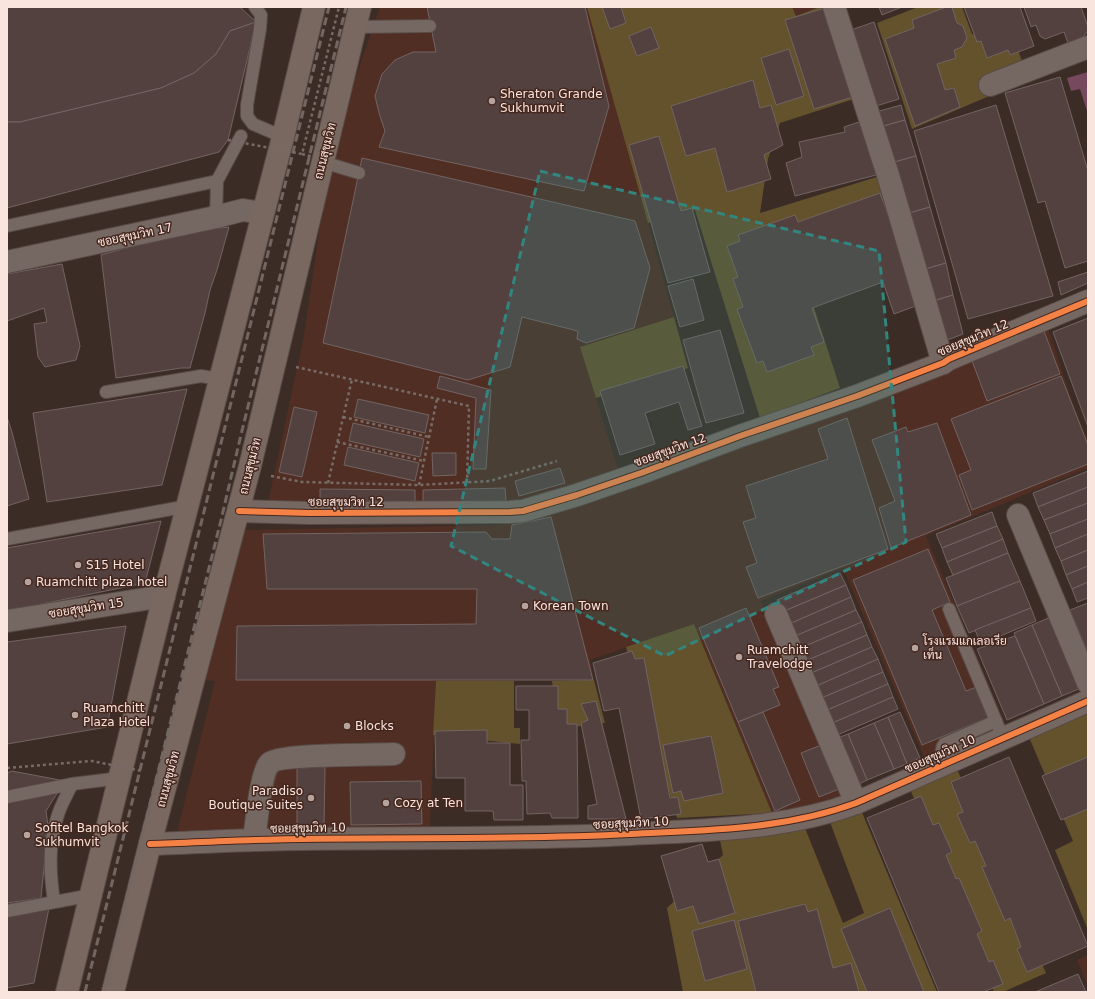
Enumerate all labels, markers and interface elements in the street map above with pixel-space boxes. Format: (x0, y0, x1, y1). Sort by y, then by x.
place label: Sheraton Grande Sukhumvit (500, 87, 603, 115)
marker: Sheraton Grande Sukhumvit (487, 96, 497, 106)
street label: ถนนสุขุมวิท (311, 121, 341, 181)
street label: ซอยสุขุมวิท 17 (96, 220, 174, 252)
street label: ซอยสุขุมวิท 12 (935, 317, 1011, 361)
street label: ซอยสุขุมวิท 12 (632, 430, 709, 471)
street label: ถนนสุขุมวิท (236, 436, 266, 496)
street label: ซอยสุขุมวิท 12 (308, 495, 384, 511)
place label: S15 Hotel (86, 558, 145, 572)
marker: S15 Hotel (73, 560, 83, 570)
place label: Ruamchitt plaza hotel (36, 575, 167, 589)
marker: Ruamchitt plaza hotel (23, 577, 33, 587)
street label: ซอยสุขุมวิท 15 (47, 595, 125, 623)
place label: Korean Town (533, 599, 609, 613)
marker: Korean Town (520, 601, 530, 611)
place label: โรงแรมแกเลอเรีย เท็น (922, 633, 1007, 662)
place label: Ruamchitt Travelodge (746, 643, 813, 671)
marker: โรงแรมแกเลอเรีย เท็น (910, 643, 920, 653)
marker: Ruamchitt Travelodge (734, 652, 744, 662)
place label: Ruamchitt Plaza Hotel (83, 701, 150, 729)
marker: Ruamchitt Plaza Hotel (70, 710, 80, 720)
place label: Blocks (355, 719, 394, 733)
marker: Blocks (342, 721, 352, 731)
street label: ซอยสุขุมวิท 10 (902, 732, 978, 778)
street label: ถนนสุขุมวิท (154, 749, 184, 809)
place label: Paradiso Boutique Suites (208, 784, 303, 812)
marker: Paradiso Boutique Suites (306, 793, 316, 803)
place label: Cozy at Ten (394, 796, 463, 810)
marker: Cozy at Ten (381, 798, 391, 808)
street label: ซอยสุขุมวิท 10 (593, 814, 669, 834)
street label: ซอยสุขุมวิท 10 (270, 820, 346, 838)
place label: Sofitel Bangkok Sukhumvit (35, 821, 128, 849)
marker: Sofitel Bangkok Sukhumvit (22, 830, 32, 840)

